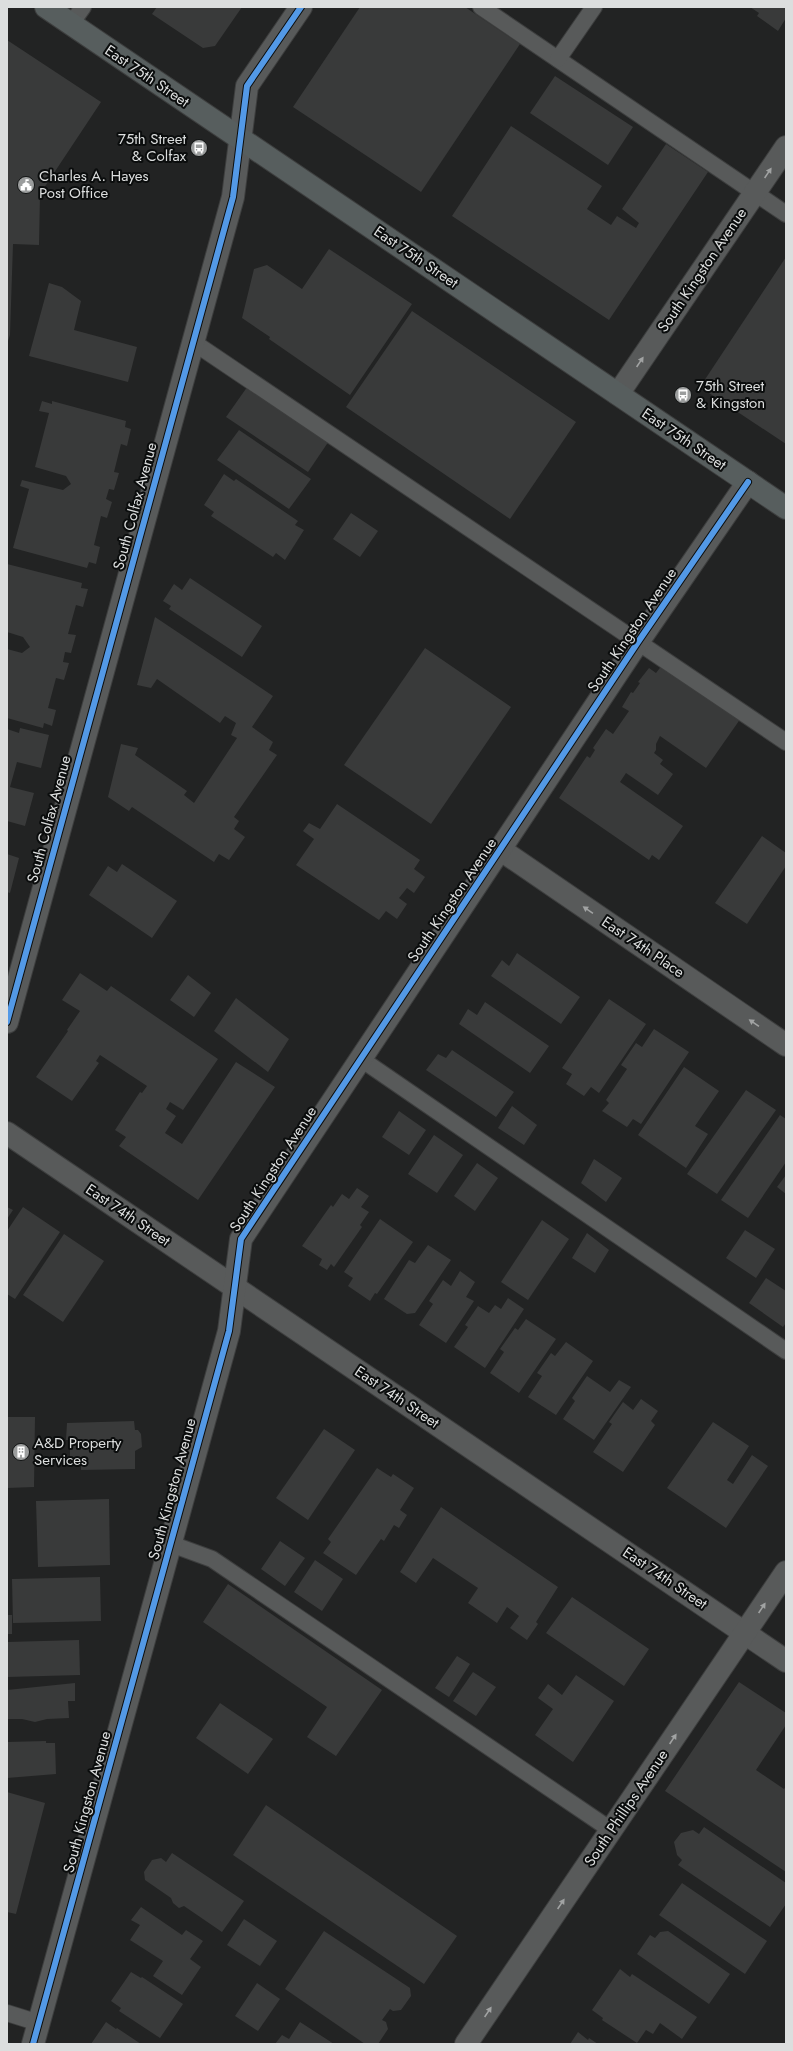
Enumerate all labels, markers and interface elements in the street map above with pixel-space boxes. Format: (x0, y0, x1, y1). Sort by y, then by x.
street label: East 75th Street (100, 40, 194, 113)
place label: 75th Street & Colfax (118, 128, 187, 167)
bus stop icon: 75th Street & Colfax (189, 138, 209, 158)
place label: Charles A. Hayes Post Office (39, 165, 149, 204)
one-way arrow (764, 168, 772, 178)
public building icon: Charles A. Hayes Post Office (16, 175, 36, 195)
street label: South Kingston Avenue (652, 203, 752, 337)
street label: East 75th Street (369, 221, 463, 294)
one-way arrow (636, 357, 644, 367)
place label: 75th Street & Kingston (696, 375, 765, 414)
bus stop icon: 75th Street & Kingston (673, 385, 693, 405)
street label: East 75th Street (637, 403, 731, 476)
street label: South Colfax Avenue (107, 440, 163, 572)
street label: South Kingston Avenue (582, 563, 682, 697)
street label: South Colfax Avenue (21, 753, 77, 885)
street label: South Kingston Avenue (402, 833, 502, 967)
one-way arrow (583, 906, 594, 914)
street label: East 74th Place (597, 911, 689, 983)
one-way arrow (748, 1019, 760, 1026)
street label: South Kingston Avenue (224, 1102, 322, 1236)
street label: East 74th Street (81, 1178, 175, 1252)
street label: East 74th Street (350, 1360, 444, 1434)
street label: South Kingston Avenue (142, 1415, 202, 1562)
place label: A&D Property Services (34, 1432, 122, 1471)
building icon: A&D Property Services (11, 1442, 31, 1462)
street label: East 74th Street (618, 1541, 712, 1615)
one-way arrow (758, 1603, 766, 1613)
street label: South Kingston Avenue (57, 1728, 117, 1875)
one-way arrow (669, 1733, 677, 1744)
street label: South Phillips Avenue (579, 1745, 674, 1871)
one-way arrow (557, 1899, 565, 1909)
one-way arrow (484, 2007, 492, 2017)

